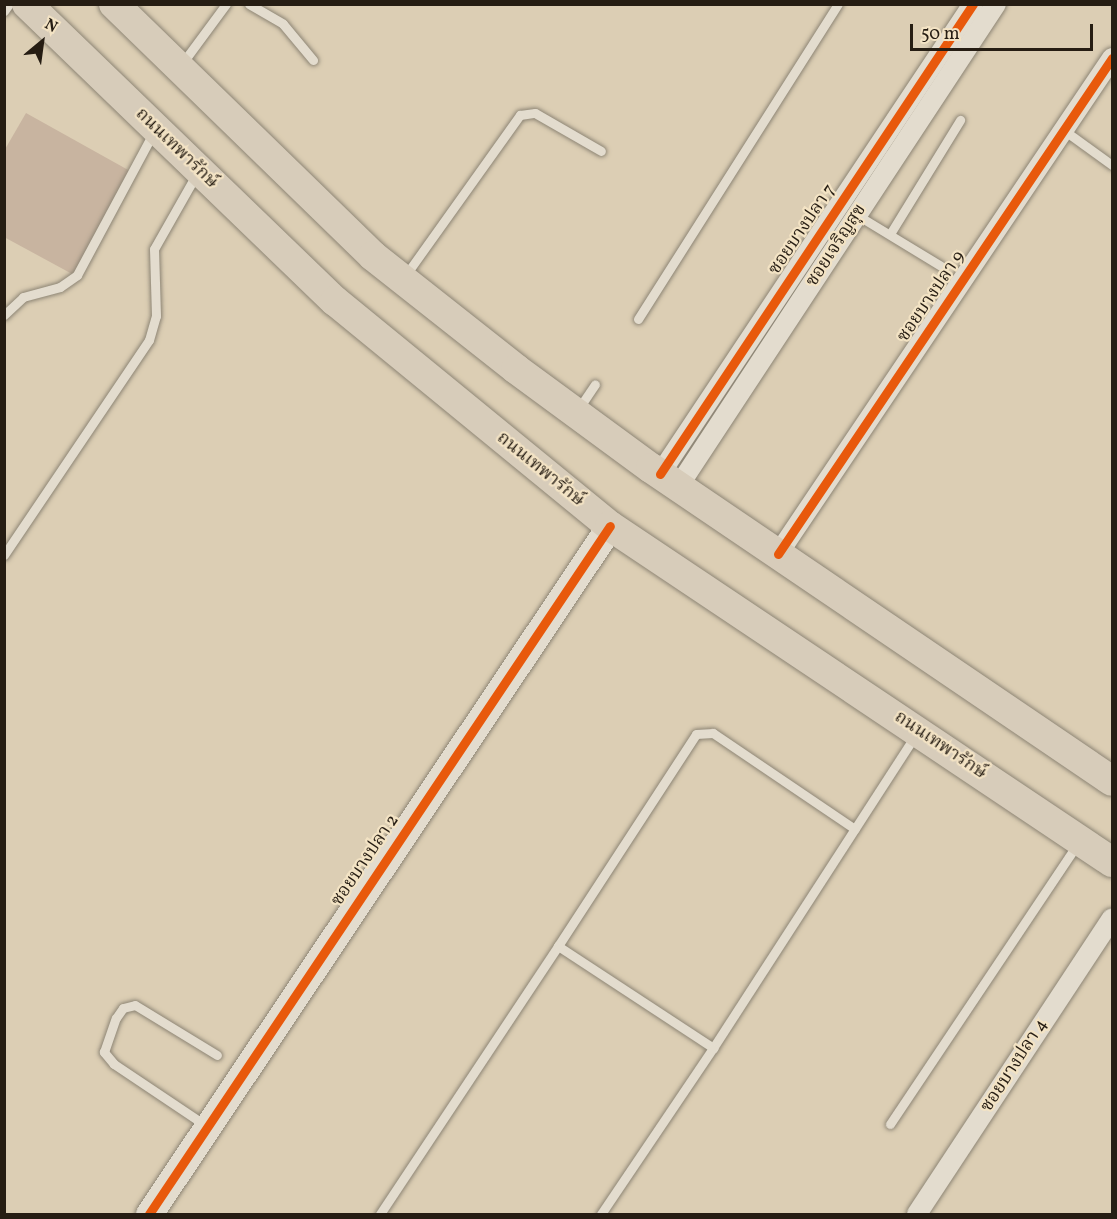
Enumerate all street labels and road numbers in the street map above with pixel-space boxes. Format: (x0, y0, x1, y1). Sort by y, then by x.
street label: ถนนเทพารักษ์ (130, 104, 222, 194)
street label: ซอยบางปลา 7 (765, 181, 841, 279)
street label: ซอยเจริญสุข (802, 200, 872, 292)
street label: ซอยบางปลา 9 (894, 247, 970, 347)
street label: ถนนเทพารักษ์ (492, 428, 588, 512)
street label: ถนนเทพารักษ์ (890, 707, 990, 785)
street label: ซอยบางปลา 2 (328, 811, 404, 911)
street label: ซอยบางปลา 4 (977, 1015, 1053, 1117)

